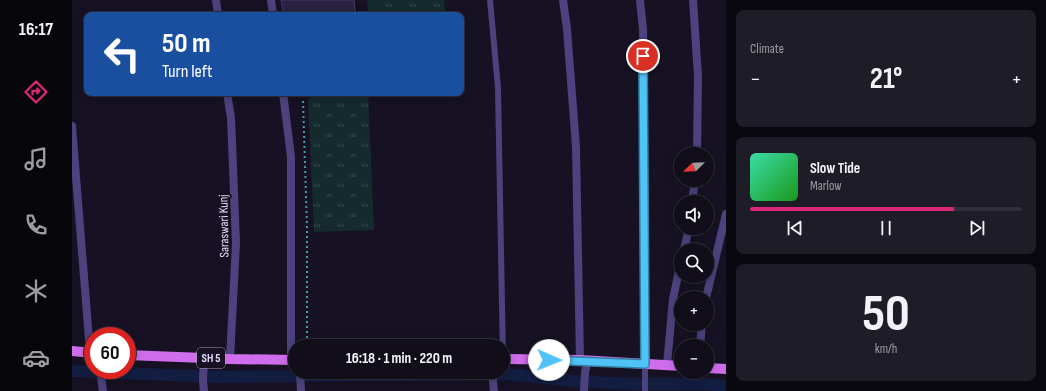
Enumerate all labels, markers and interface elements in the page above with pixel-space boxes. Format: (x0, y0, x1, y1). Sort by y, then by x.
text: 16:17 (19, 19, 53, 40)
text: 50 m (162, 27, 211, 60)
icon: left (96, 28, 148, 80)
pin (626, 39, 660, 73)
text: Climate (750, 41, 784, 57)
icon: arrive (632, 45, 654, 67)
text: Turn left (162, 61, 213, 82)
text: 21° (870, 61, 902, 97)
text: − (750, 66, 761, 93)
text: + (1011, 66, 1022, 93)
icon: directions (22, 78, 50, 106)
icon: music (22, 145, 50, 173)
north arrow (674, 147, 714, 187)
map controls (674, 147, 714, 379)
text: Slow Tide (810, 159, 860, 178)
text: Marlow (810, 178, 842, 194)
street label: Saraswari Kunj (215, 194, 233, 258)
button: sound (674, 195, 714, 235)
icon: phone (22, 211, 50, 239)
icon: previous (784, 217, 806, 239)
icon: pause (875, 217, 897, 239)
icon: next (966, 217, 988, 239)
button: search (674, 243, 714, 283)
icon: climate (22, 277, 50, 305)
text: 50 (862, 283, 910, 346)
button: + (674, 291, 714, 331)
speed limit sign: 60 (84, 327, 136, 379)
position arrow (528, 339, 570, 381)
button: − (674, 339, 714, 379)
text: km/h (875, 341, 897, 357)
icon: car (22, 344, 50, 372)
road number: SH 5 (197, 348, 225, 368)
text: 16:18 · 1 min · 220 m (346, 349, 452, 368)

